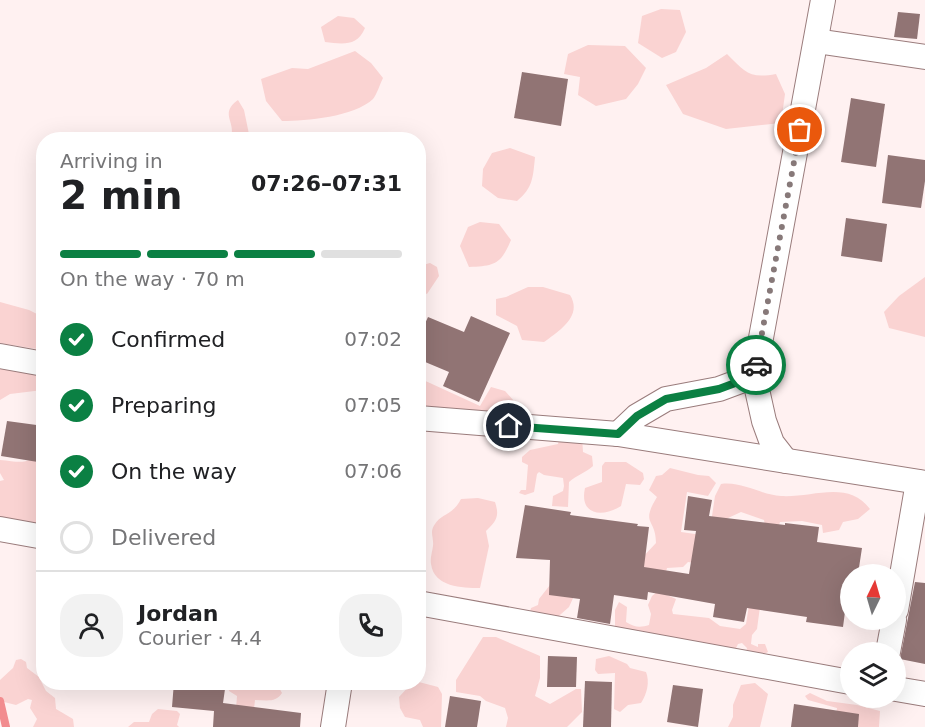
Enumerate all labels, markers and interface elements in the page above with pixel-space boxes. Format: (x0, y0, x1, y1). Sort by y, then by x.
pin (774, 104, 825, 155)
icon: bag (783, 113, 816, 146)
text: Arriving in (60, 149, 163, 173)
text: 07:26–07:31 (251, 171, 402, 196)
text: 2 min (60, 173, 182, 218)
text: On the way · 70 m (60, 267, 245, 291)
icon: check (60, 323, 93, 356)
text: Confirmed (111, 327, 225, 352)
text: 07:02 (344, 327, 402, 351)
courier (726, 335, 786, 395)
icon: car (740, 349, 773, 382)
icon: check (60, 389, 93, 422)
text: Preparing (111, 393, 217, 418)
text: 07:05 (344, 393, 402, 417)
pin (483, 400, 534, 451)
icon: home (492, 409, 525, 442)
icon: check (60, 455, 93, 488)
text: On the way (111, 459, 237, 484)
text: 07:06 (344, 459, 402, 483)
text: Delivered (111, 525, 216, 550)
north arrow (840, 564, 906, 630)
map controls (840, 564, 906, 708)
button: person (60, 594, 123, 657)
button: phone (339, 594, 402, 657)
text: Jordan (138, 601, 218, 626)
text: Courier · 4.4 (138, 626, 262, 650)
button: layers (840, 642, 906, 708)

